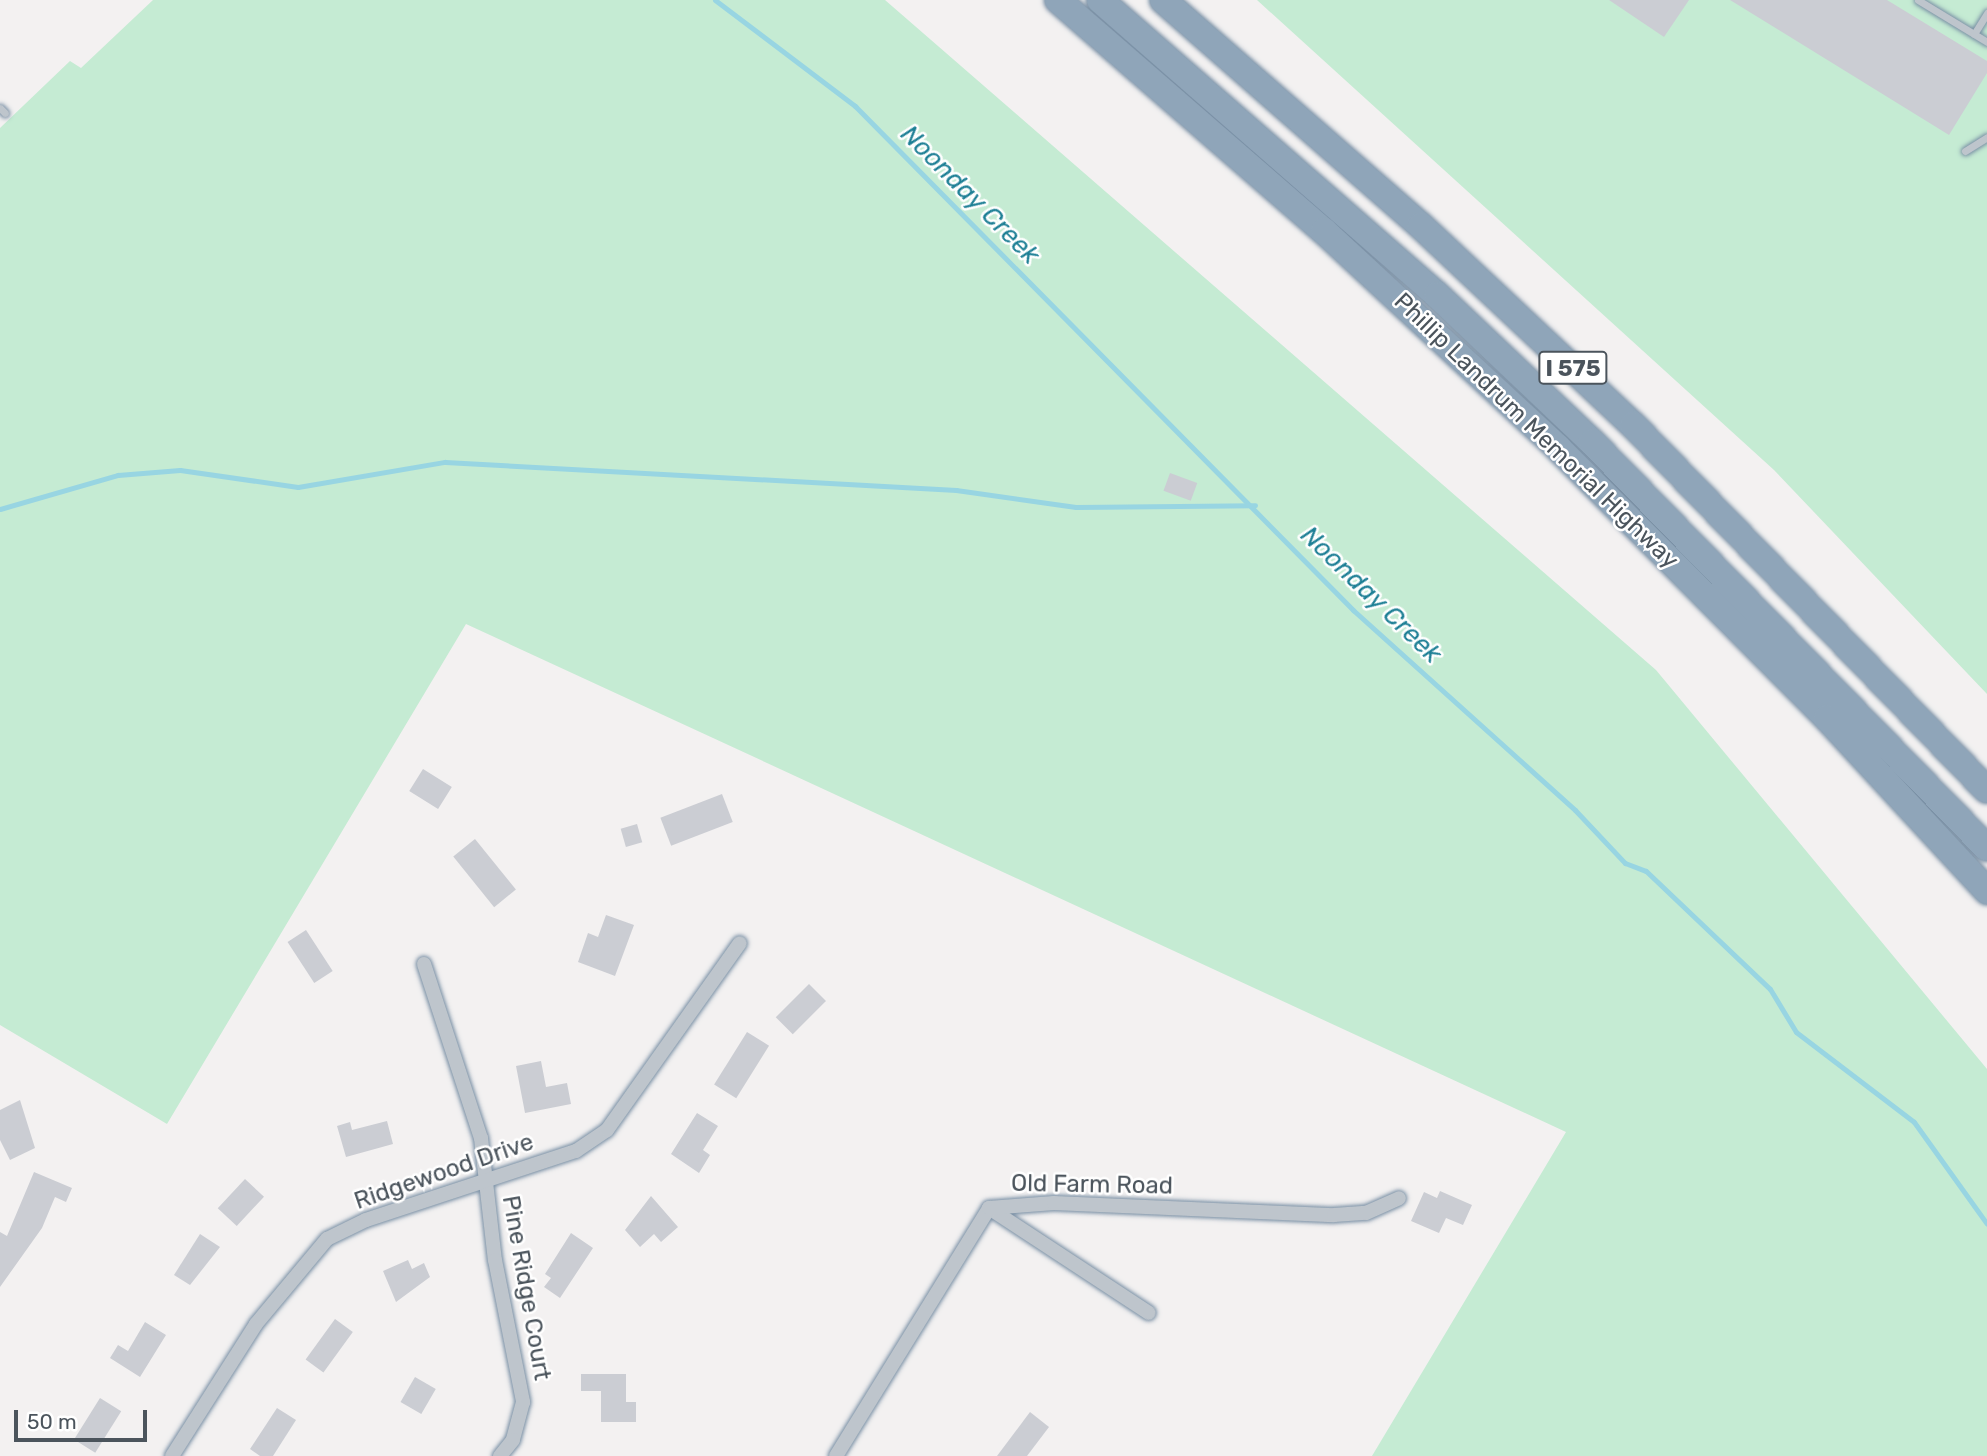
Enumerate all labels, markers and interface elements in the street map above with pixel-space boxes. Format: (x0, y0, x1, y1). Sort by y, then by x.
water label: Noonday Creek (894, 119, 1046, 271)
street label: Phillip Landrum Memorial Highway (1388, 287, 1684, 575)
road number: I 575 (1538, 348, 1608, 388)
water label: Noonday Creek (1294, 520, 1448, 670)
street label: Ridgewood Drive (351, 1128, 537, 1216)
street label: Old Farm Road (1011, 1169, 1173, 1201)
street label: Pine Ridge Court (496, 1193, 556, 1383)
scale bar (18, 1396, 150, 1440)
text: 50 m (27, 1409, 77, 1434)

